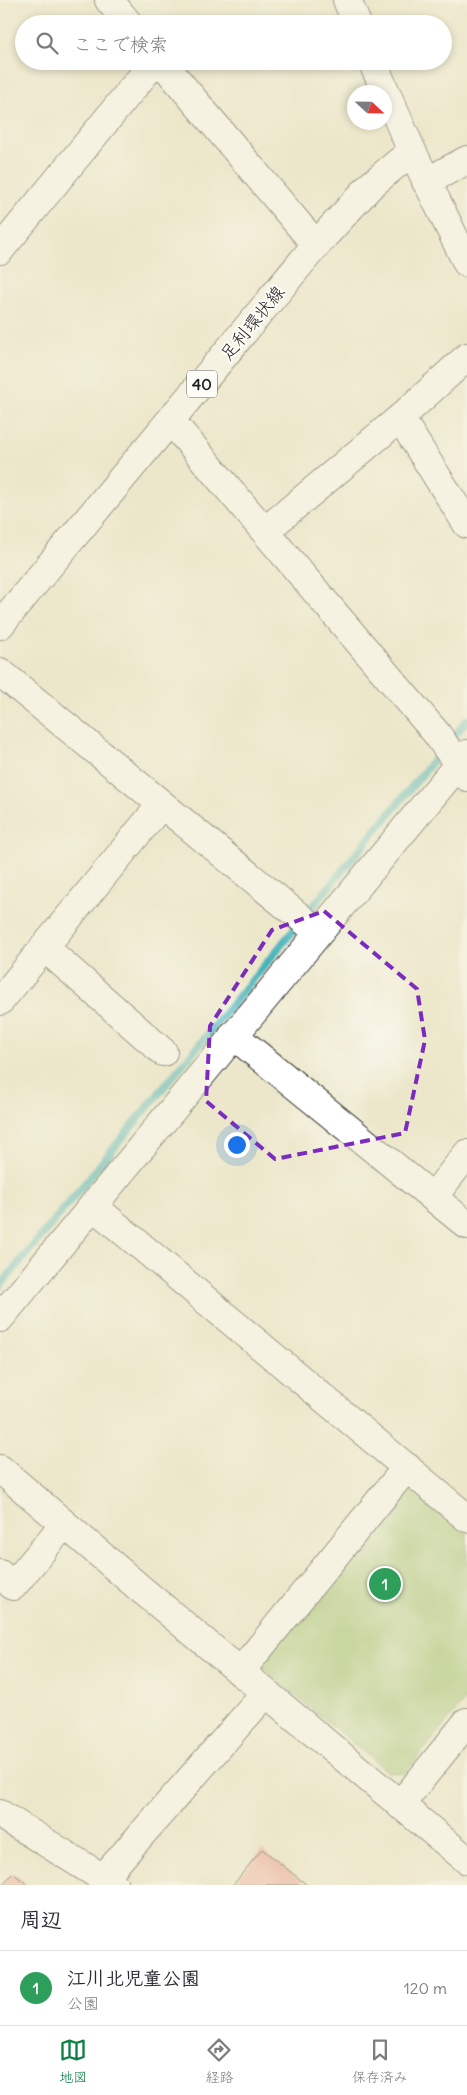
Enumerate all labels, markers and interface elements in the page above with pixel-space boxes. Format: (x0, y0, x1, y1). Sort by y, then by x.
search box (15, 15, 452, 70)
icon: search (33, 29, 61, 57)
text: ここで検索 (73, 32, 168, 56)
north arrow (347, 85, 392, 130)
street label: 足利環状線 (215, 281, 289, 365)
road number: 40 (187, 370, 217, 398)
your location (224, 1132, 250, 1158)
pin: 1 (369, 1565, 401, 1603)
text: 周辺 (20, 1906, 62, 1933)
text: 江川北児童公園 (67, 1966, 200, 1990)
text: 1 (33, 1978, 39, 1998)
text: 120 m (404, 1978, 447, 1998)
text: 公園 (67, 1993, 99, 2013)
tab: 地図 (59, 2036, 87, 2086)
tab: 経路 (205, 2036, 233, 2086)
tab: 保存済み (352, 2036, 408, 2086)

